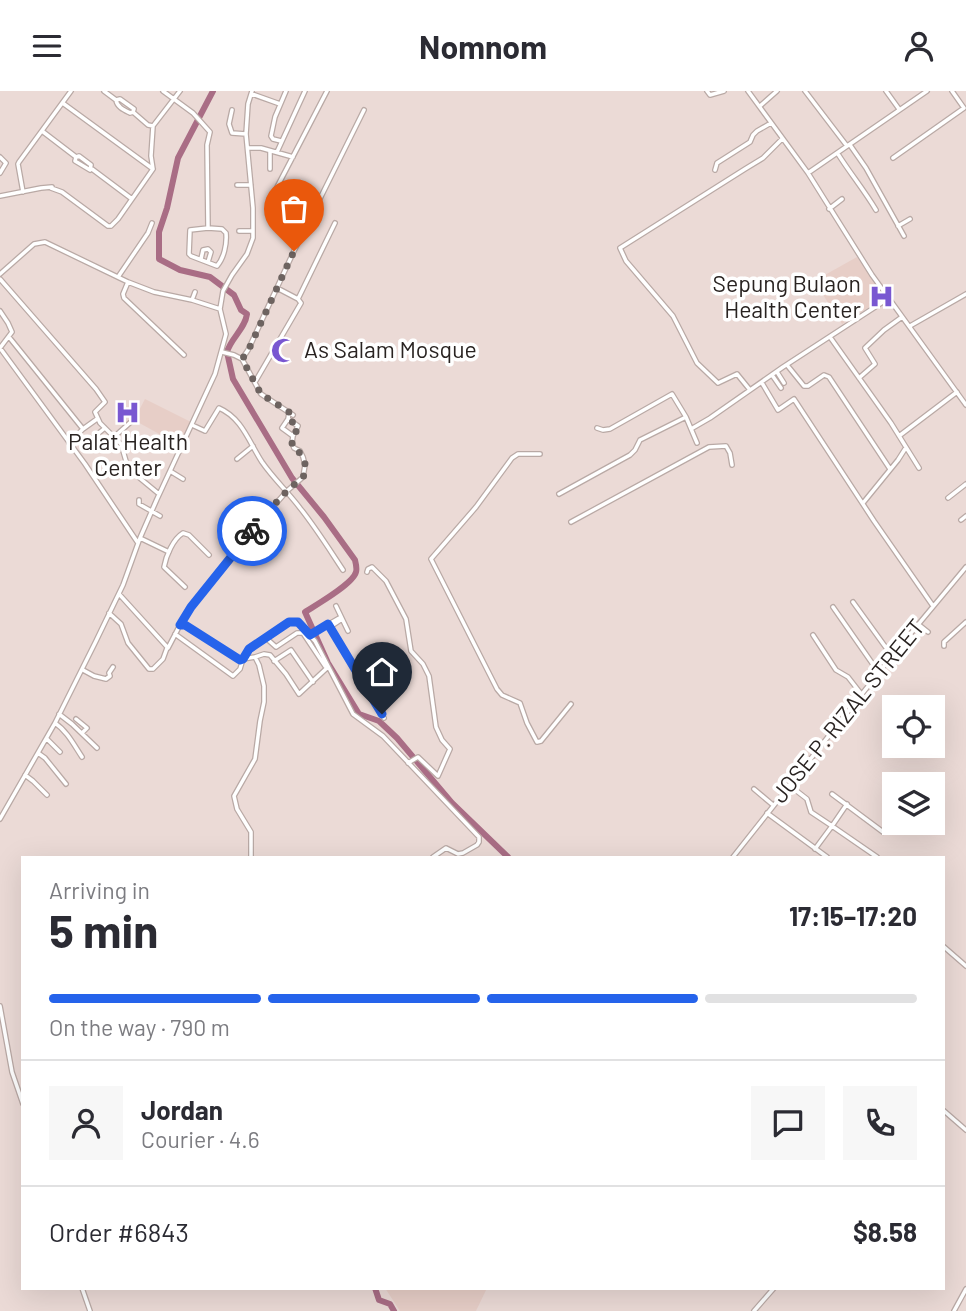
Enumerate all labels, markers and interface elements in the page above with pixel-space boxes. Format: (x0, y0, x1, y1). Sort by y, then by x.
icon: menu (28, 27, 66, 65)
text: Nomnom (419, 27, 547, 65)
icon: person (900, 27, 938, 65)
pin (264, 179, 324, 251)
icon: bag (275, 190, 313, 228)
place label: Sepung Bulaon Health Center (713, 269, 862, 323)
hospital icon: Sepung Bulaon Health Center (867, 283, 895, 311)
place label: As Salam Mosque (304, 335, 477, 363)
mosque icon: As Salam Mosque (270, 336, 298, 364)
hospital icon: Palat Health Center (114, 398, 142, 426)
place label: Palat Health Center (68, 427, 188, 481)
courier (217, 496, 287, 566)
icon: bike (233, 512, 271, 550)
street label: JOSE P. RIZAL STREET (764, 613, 930, 808)
pin (352, 642, 412, 714)
icon: home (363, 653, 401, 691)
map controls (882, 695, 945, 835)
button: locate (882, 695, 945, 758)
button: layers (882, 772, 945, 835)
text: Arriving in (49, 876, 150, 904)
text: 17:15–17:20 (789, 900, 917, 931)
text: 5 min (49, 902, 158, 957)
text: On the way · 790 m (49, 1013, 230, 1041)
button: person (49, 1086, 123, 1160)
button: chat (751, 1086, 825, 1160)
button: phone (843, 1086, 917, 1160)
text: Jordan (141, 1094, 223, 1125)
text: Courier · 4.6 (141, 1125, 260, 1153)
text: Order #6843 (49, 1216, 189, 1247)
text: $8.58 (853, 1216, 917, 1247)

